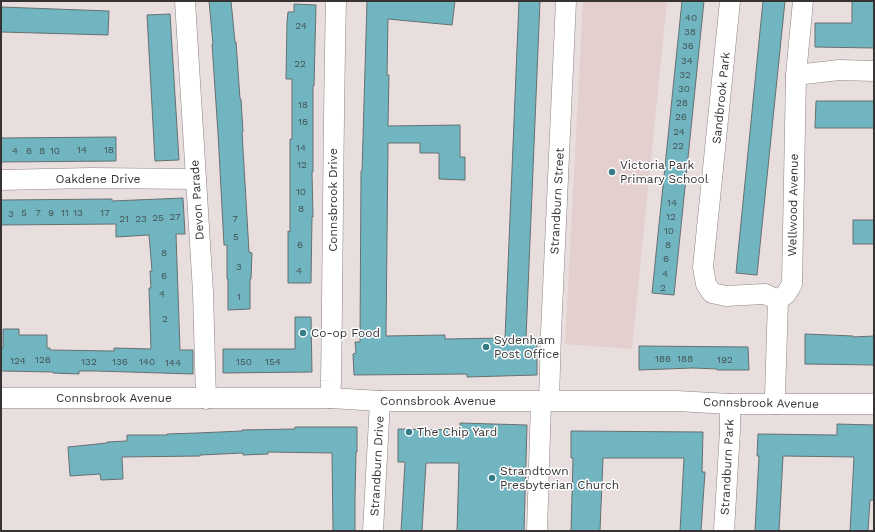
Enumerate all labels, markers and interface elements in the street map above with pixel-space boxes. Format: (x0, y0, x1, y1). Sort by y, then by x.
house number: 40 (685, 12, 697, 23)
house number: 24 (295, 20, 307, 31)
house number: 38 (684, 26, 696, 37)
house number: 36 (682, 40, 694, 51)
street label: Sandbrook Park (709, 51, 733, 145)
house number: 34 (681, 55, 693, 66)
house number: 22 (294, 58, 306, 69)
house number: 32 (679, 69, 691, 80)
house number: 30 (678, 83, 690, 94)
house number: 28 (676, 97, 688, 108)
house number: 18 (298, 99, 308, 110)
house number: 26 (675, 111, 687, 122)
house number: 16 (298, 116, 308, 127)
house number: 24 (673, 126, 685, 137)
house number: 22 (672, 140, 684, 151)
house number: 14 (296, 142, 306, 153)
house number: 14 (77, 144, 87, 155)
house number: 18 (104, 144, 114, 155)
house number: 4 (12, 145, 18, 156)
house number: 6 (26, 145, 32, 156)
house number: 8 (39, 145, 45, 156)
house number: 10 (50, 145, 60, 156)
street label: Strandburn Street (547, 147, 567, 255)
street label: Connsbrook Drive (326, 148, 340, 252)
street label: Wellwood Avenue (785, 153, 801, 257)
place label: Victoria Park Primary School (620, 158, 709, 186)
street label: Devon Parade (187, 159, 207, 241)
house number: 12 (297, 159, 307, 170)
marker: Victoria Park Primary School (607, 167, 617, 177)
street label: Oakdene Drive (55, 172, 141, 186)
house number: 10 (296, 186, 306, 197)
house number: 14 (667, 197, 677, 208)
house number: 8 (298, 203, 304, 214)
house number: 5 (21, 207, 27, 218)
house number: 7 (35, 207, 41, 218)
house number: 9 (48, 207, 54, 218)
house number: 11 (61, 207, 69, 218)
house number: 13 (73, 207, 83, 218)
house number: 17 (100, 207, 110, 218)
house number: 3 (8, 208, 14, 219)
house number: 27 (169, 211, 181, 222)
house number: 12 (666, 211, 676, 222)
house number: 25 (152, 212, 164, 223)
house number: 21 (119, 213, 129, 224)
house number: 23 (135, 213, 147, 224)
house number: 7 (232, 213, 238, 224)
house number: 10 (664, 225, 674, 236)
house number: 5 (233, 231, 239, 242)
house number: 6 (297, 239, 303, 250)
house number: 8 (665, 239, 671, 250)
house number: 8 (161, 247, 167, 258)
house number: 6 (663, 253, 669, 264)
house number: 3 (236, 261, 242, 272)
house number: 4 (296, 265, 302, 276)
house number: 4 (662, 268, 668, 279)
house number: 6 (161, 270, 167, 281)
house number: 2 (660, 282, 666, 293)
house number: 4 (159, 288, 165, 299)
house number: 1 (237, 291, 241, 302)
house number: 2 (162, 313, 168, 324)
place label: Co-op Food (311, 326, 380, 340)
marker: Co-op Food (298, 328, 308, 338)
place label: Sydenham Post Office (494, 333, 559, 361)
marker: Sydenham Post Office (481, 342, 491, 352)
house number: 186 (655, 353, 671, 364)
house number: 188 (677, 353, 693, 364)
house number: 126 (35, 354, 51, 365)
house number: 192 (717, 354, 733, 365)
house number: 124 (10, 355, 26, 366)
house number: 132 (81, 356, 97, 367)
house number: 136 (112, 356, 128, 367)
house number: 140 (139, 356, 155, 367)
house number: 150 (236, 356, 252, 367)
house number: 154 (265, 356, 281, 367)
house number: 144 (165, 357, 181, 368)
street label: Connsbrook Avenue (56, 391, 172, 405)
street label: Connsbrook Avenue (380, 394, 496, 408)
street label: Connsbrook Avenue (703, 395, 819, 411)
street label: Strandburn Drive (367, 415, 387, 516)
street label: Strandburn Park (717, 418, 737, 515)
place label: The Chip Yard (417, 425, 497, 439)
marker: The Chip Yard (404, 427, 414, 437)
place label: Strandtown Presbyterian Church (500, 464, 619, 492)
marker: Strandtown Presbyterian Church (487, 473, 497, 483)

